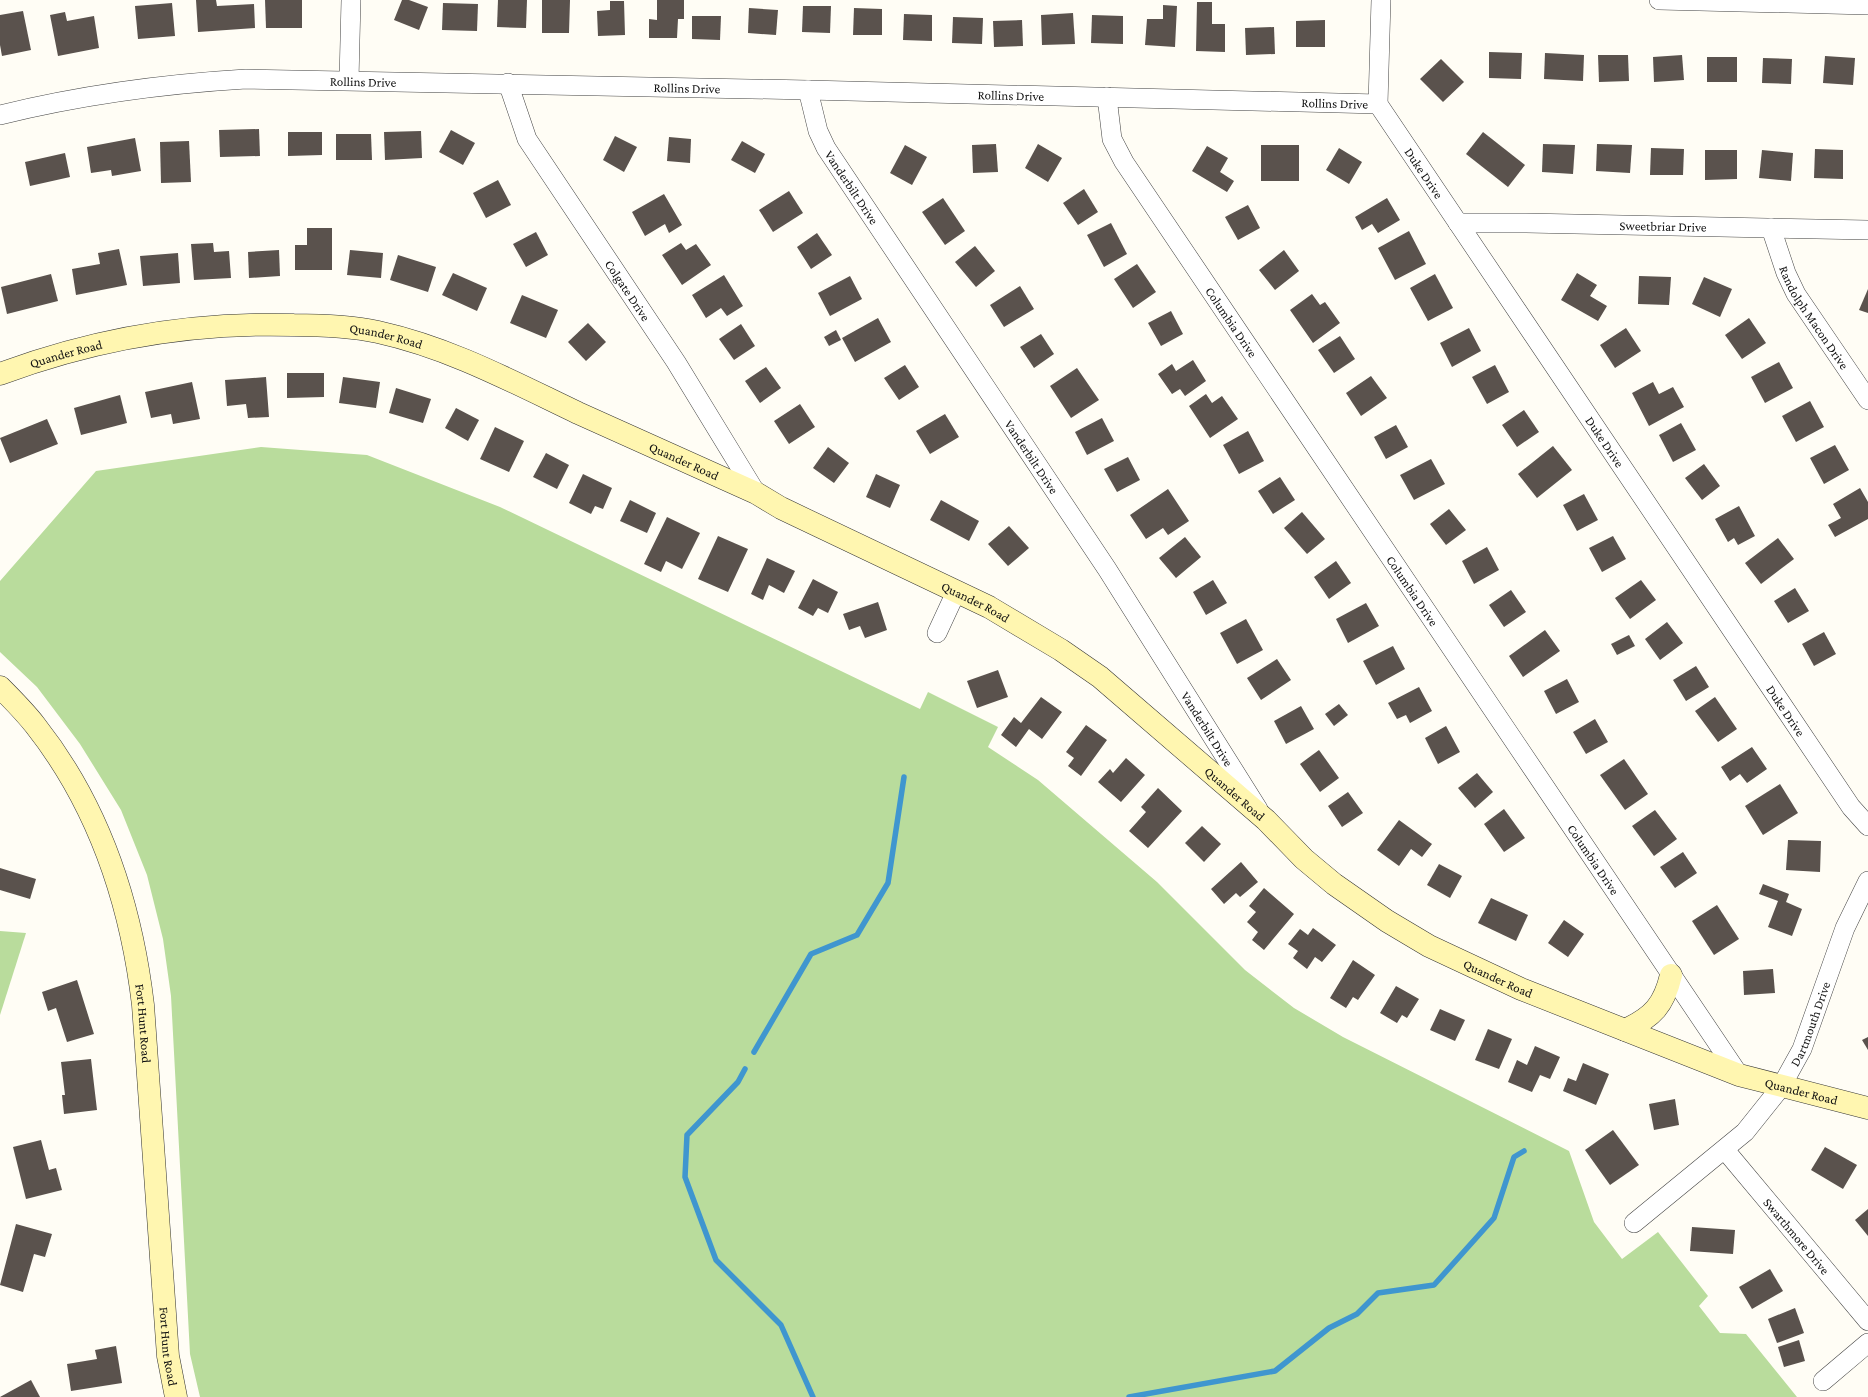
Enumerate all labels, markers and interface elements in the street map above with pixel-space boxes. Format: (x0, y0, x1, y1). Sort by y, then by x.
street label: Rollins Drive (330, 74, 397, 90)
street label: Rollins Drive (654, 80, 721, 96)
street label: Rollins Drive (977, 87, 1045, 104)
street label: Rollins Drive (1301, 95, 1369, 112)
street label: Duke Drive (1401, 145, 1447, 202)
street label: Vanderbilt Drive (822, 148, 882, 227)
street label: Sweetbriar Drive (1619, 218, 1707, 235)
street label: Colgate Drive (602, 257, 654, 324)
street label: Randolph Macon Drive (1776, 264, 1852, 372)
street label: Columbia Drive (1202, 284, 1260, 360)
street label: Quander Road (349, 321, 425, 352)
street label: Quander Road (28, 337, 104, 371)
street label: Duke Drive (1582, 414, 1627, 470)
street label: Vanderbilt Drive (1002, 417, 1062, 497)
street label: Quander Road (647, 439, 721, 483)
street label: Columbia Drive (1383, 553, 1441, 629)
street label: Quander Road (939, 578, 1012, 626)
street label: Duke Drive (1763, 682, 1808, 739)
street label: Vanderbilt Drive (1178, 689, 1236, 770)
street label: Quander Road (1202, 764, 1268, 824)
street label: Columbia Drive (1564, 822, 1623, 898)
street label: Quander Road (1461, 956, 1535, 1001)
street label: Dartmouth Drive (1787, 979, 1833, 1069)
street label: Fort Hunt Road (132, 983, 154, 1064)
street label: Quander Road (1763, 1075, 1839, 1108)
street label: Swarthmore Drive (1760, 1195, 1833, 1278)
street label: Fort Hunt Road (157, 1306, 181, 1387)

